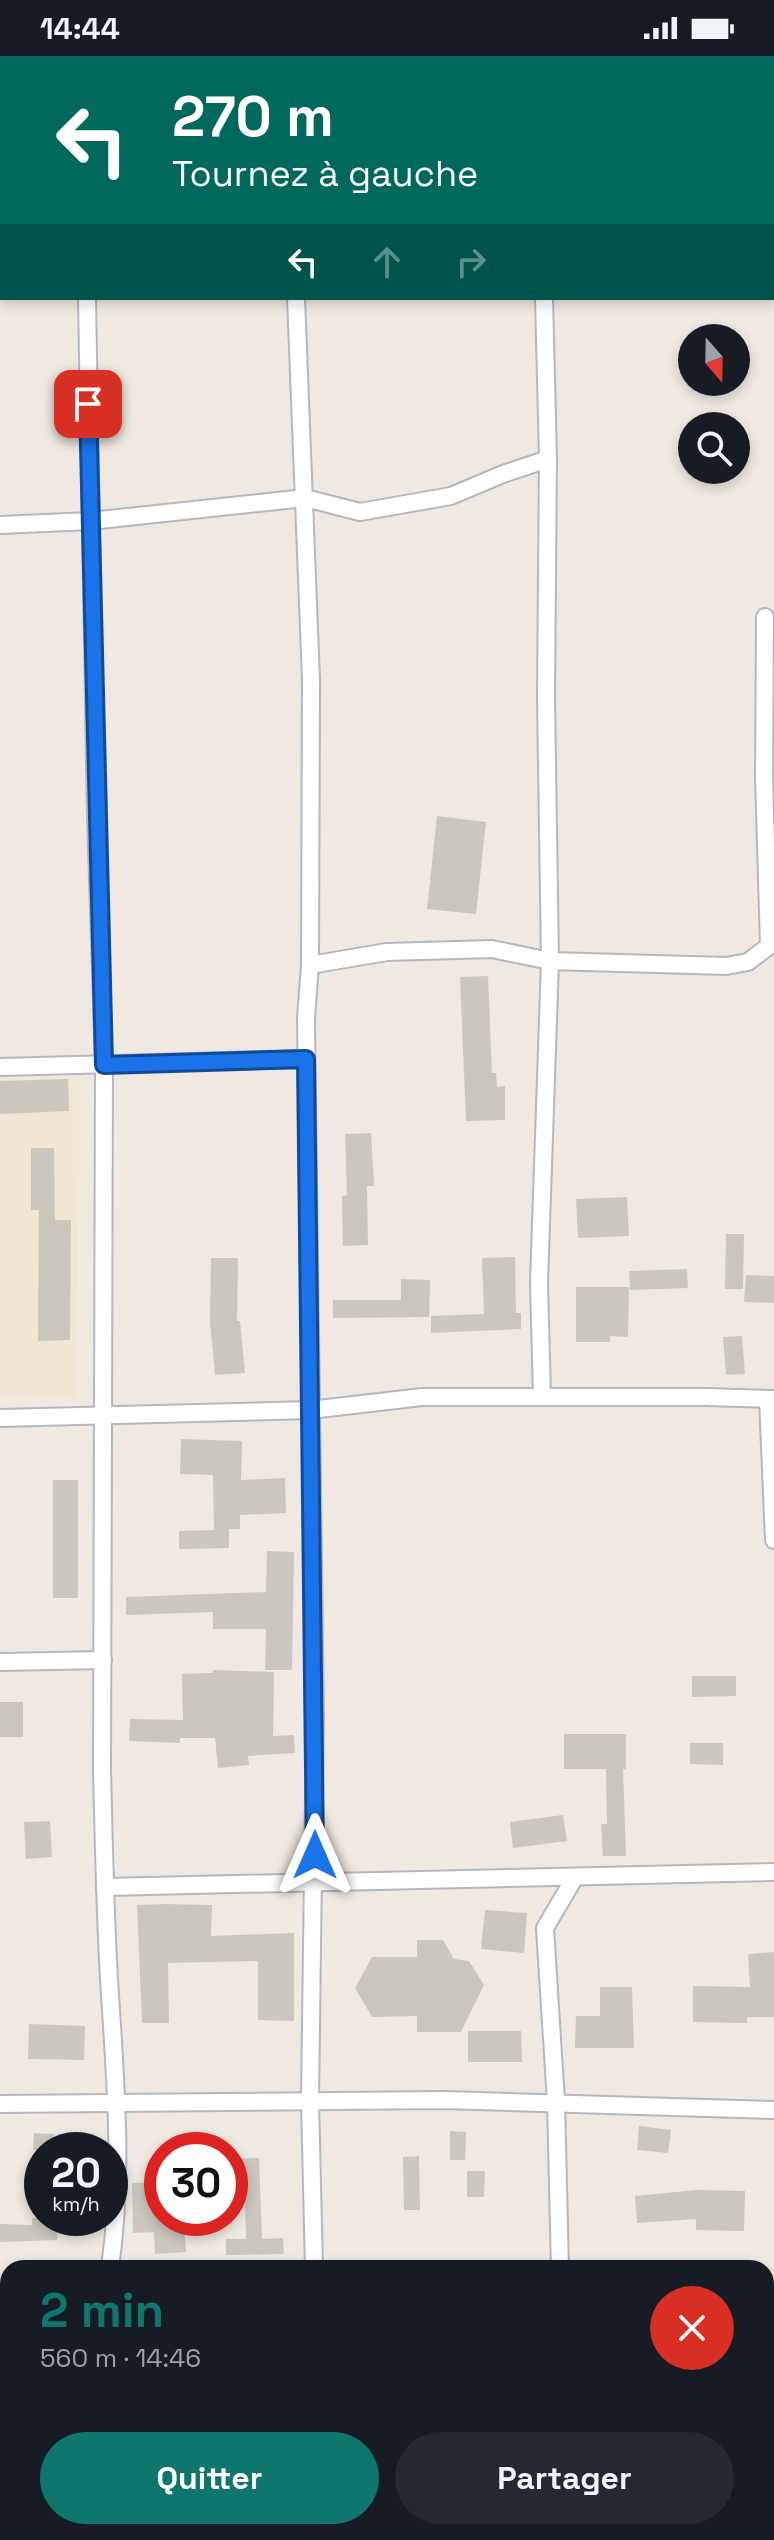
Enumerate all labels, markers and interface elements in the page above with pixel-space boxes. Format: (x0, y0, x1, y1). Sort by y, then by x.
text: 14:44 (40, 9, 120, 48)
text: 270 m (172, 81, 334, 152)
icon: left (40, 88, 144, 192)
text: Tournez à gauche (172, 151, 478, 197)
icon: left (281, 240, 325, 284)
icon: ahead (365, 240, 409, 284)
icon: right (449, 240, 493, 284)
north arrow (678, 324, 750, 396)
map controls (678, 324, 750, 484)
pin (54, 370, 122, 438)
icon: arrive (66, 382, 110, 426)
button: search (678, 412, 750, 484)
position arrow (273, 1813, 357, 1897)
speed limit sign: 30 (144, 2132, 248, 2236)
text: 20 (51, 2148, 101, 2199)
text: km/h (52, 2191, 100, 2217)
text: 2 min (40, 2280, 164, 2341)
button: close (650, 2286, 734, 2370)
text: 560 m · 14:46 (40, 2341, 201, 2375)
button: Quitter (40, 2432, 379, 2524)
button: Partager (395, 2432, 734, 2524)

